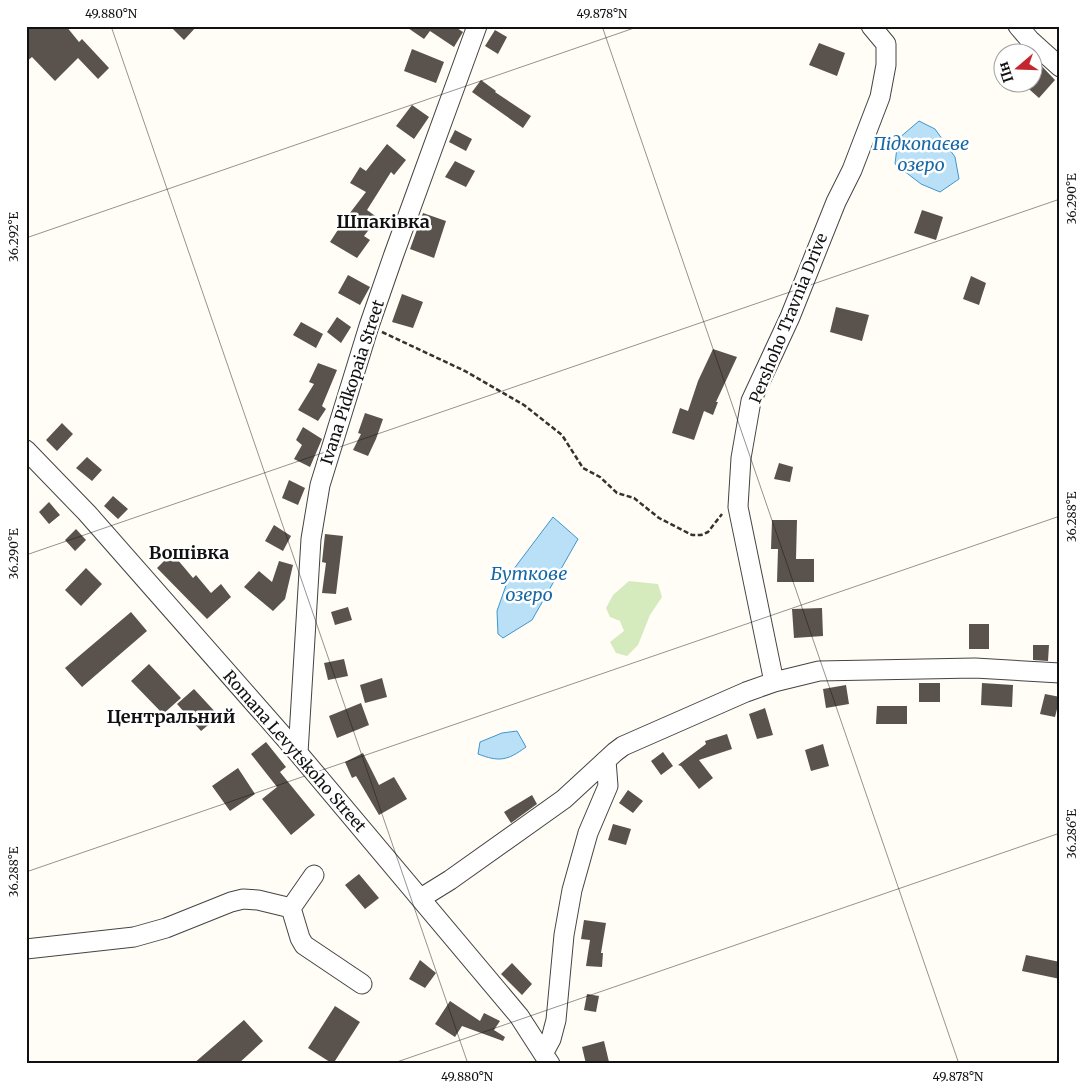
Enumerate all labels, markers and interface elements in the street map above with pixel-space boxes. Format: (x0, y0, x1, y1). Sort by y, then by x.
text: 49.880°N (85, 6, 138, 21)
text: 49.878°N (577, 6, 628, 21)
north arrow (994, 42, 1044, 92)
text: Пн (994, 59, 1018, 85)
water label: Підкопаєве озеро (873, 132, 969, 176)
text: 36.290°E (1064, 173, 1079, 225)
district label: Шпаківка (336, 210, 430, 233)
text: 36.292°E (6, 212, 21, 262)
street label: Pershoho Travnia Drive (745, 230, 831, 406)
street label: Ivana Pidkopaia Street (316, 296, 388, 467)
text: 36.288°E (1064, 491, 1079, 542)
text: 36.290°E (6, 528, 21, 580)
district label: Вошівка (149, 541, 229, 564)
water label: Буткове озеро (491, 562, 567, 606)
street label: Romana Levytskoho Street (219, 666, 371, 836)
district label: Центральний (107, 705, 236, 728)
text: 36.286°E (1064, 809, 1079, 859)
text: 36.288°E (6, 846, 21, 897)
text: 49.880°N (441, 1069, 494, 1084)
text: 49.878°N (933, 1069, 984, 1084)

